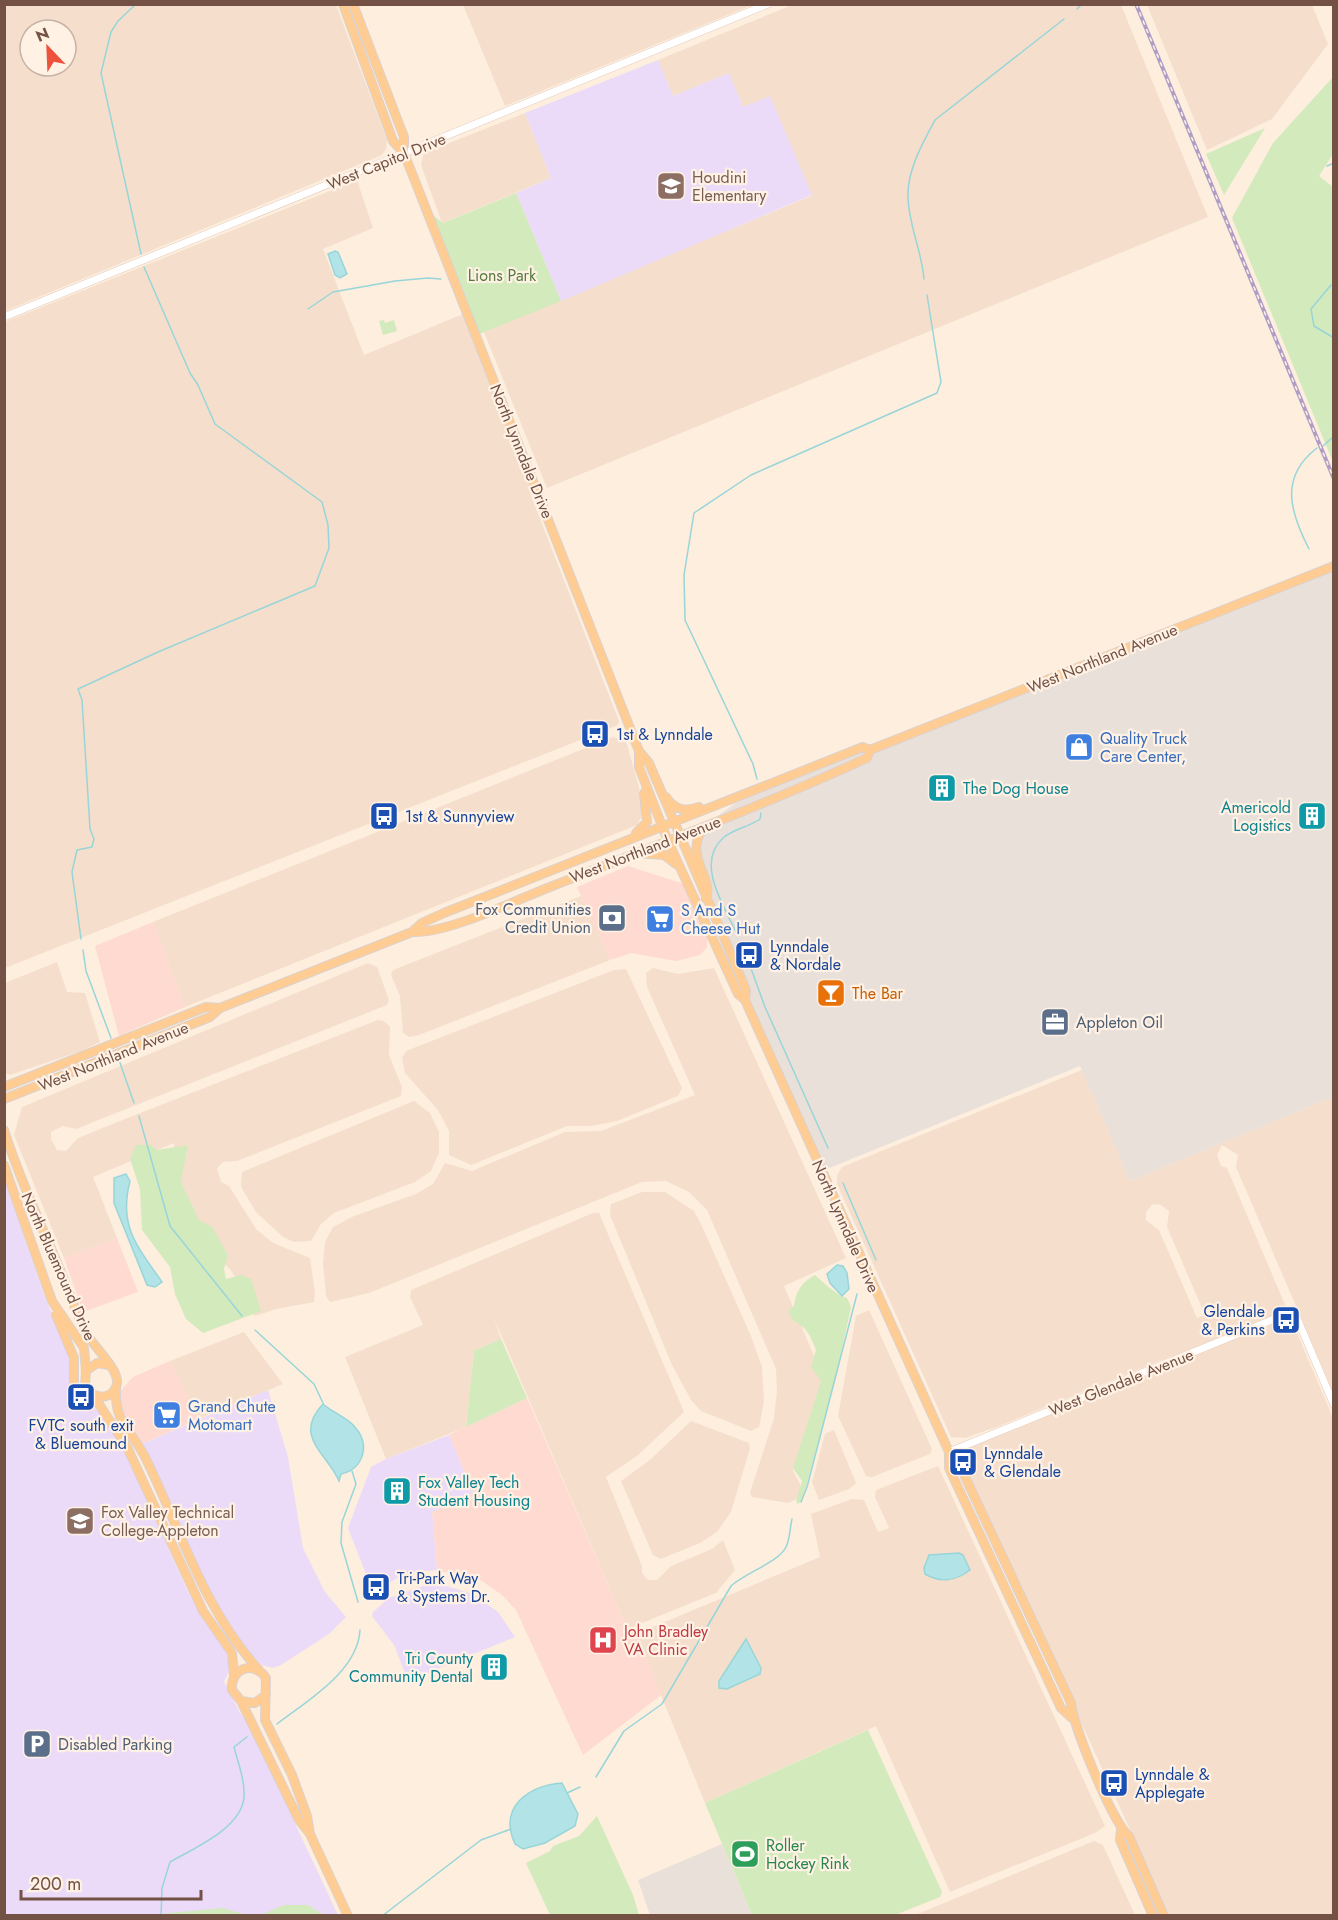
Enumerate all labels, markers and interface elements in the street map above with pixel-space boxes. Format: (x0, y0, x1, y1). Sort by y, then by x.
north arrow (18, 18, 78, 78)
text: N (32, 22, 53, 48)
street label: West Capitol Drive (323, 127, 449, 196)
place label: Houdini Elementary (692, 166, 767, 207)
school or university icon: Houdini Elementary (655, 170, 687, 202)
park label: Lions Park (468, 264, 537, 287)
street label: North Lynndale Drive (484, 381, 559, 522)
street label: West Northland Avenue (1024, 618, 1181, 699)
bus stop icon: 1st & Lynndale (579, 718, 611, 750)
place label: 1st & Lynndale (616, 723, 713, 746)
place label: Quality Truck Care Center, (1100, 727, 1188, 768)
shop icon: Quality Truck Care Center, (1063, 731, 1095, 763)
building icon: The Dog House (926, 772, 958, 804)
place label: The Dog House (963, 777, 1069, 800)
place label: Americold Logistics (1221, 796, 1291, 837)
bus stop icon: 1st & Sunnyview (368, 800, 400, 832)
building icon: Americold Logistics (1296, 800, 1328, 832)
place label: 1st & Sunnyview (405, 805, 514, 828)
street label: West Northland Avenue (566, 810, 724, 889)
place label: Fox Communities Credit Union (475, 898, 591, 939)
place label: S And S Cheese Hut (681, 899, 760, 940)
bank icon: Fox Communities Credit Union (596, 902, 628, 934)
supermarket icon: S And S Cheese Hut (644, 903, 676, 935)
place label: Lynndale & Nordale (770, 935, 841, 976)
bus stop icon: Lynndale & Nordale (733, 939, 765, 971)
bar icon: The Bar (815, 977, 847, 1009)
place label: The Bar (852, 982, 904, 1005)
office icon: Appleton Oil (1039, 1006, 1071, 1038)
place label: Appleton Oil (1076, 1011, 1163, 1034)
street label: West Northland Avenue (35, 1016, 192, 1097)
street label: North Lynndale Drive (806, 1156, 885, 1296)
street label: North Bluemound Drive (15, 1188, 102, 1344)
place label: Glendale & Perkins (1201, 1300, 1265, 1341)
bus stop icon: Glendale & Perkins (1270, 1304, 1302, 1336)
street label: West Glendale Avenue (1045, 1343, 1197, 1422)
bus stop icon: FVTC south exit & Bluemound (65, 1381, 97, 1413)
place label: Grand Chute Motomart (188, 1395, 276, 1436)
supermarket icon: Grand Chute Motomart (151, 1399, 183, 1431)
place label: FVTC south exit & Bluemound (29, 1414, 134, 1455)
place label: Lynndale & Glendale (984, 1442, 1061, 1483)
bus stop icon: Lynndale & Glendale (947, 1446, 979, 1478)
place label: Fox Valley Tech Student Housing (418, 1471, 530, 1512)
building icon: Fox Valley Tech Student Housing (381, 1475, 413, 1507)
place label: Fox Valley Technical College-Appleton (101, 1501, 234, 1542)
school or university icon: Fox Valley Technical College-Appleton (64, 1505, 96, 1537)
place label: Tri-Park Way & Systems Dr. (397, 1567, 491, 1608)
bus stop icon: Tri-Park Way & Systems Dr. (360, 1571, 392, 1603)
place label: John Bradley VA Clinic (622, 1620, 709, 1661)
hospital icon: John Bradley VA Clinic (587, 1624, 619, 1656)
place label: Tri County Community Dental (349, 1647, 474, 1688)
building icon: Tri County Community Dental (478, 1651, 510, 1683)
parking icon: Disabled Parking (21, 1728, 53, 1760)
place label: Disabled Parking (58, 1733, 172, 1756)
place label: Lynndale & Applegate (1135, 1763, 1210, 1804)
bus stop icon: Lynndale & Applegate (1098, 1767, 1130, 1799)
place label: Roller Hockey Rink (766, 1834, 850, 1875)
sports icon: Roller Hockey Rink (729, 1838, 761, 1870)
scale bar (21, 1863, 201, 1901)
text: 200 m (30, 1871, 81, 1897)

